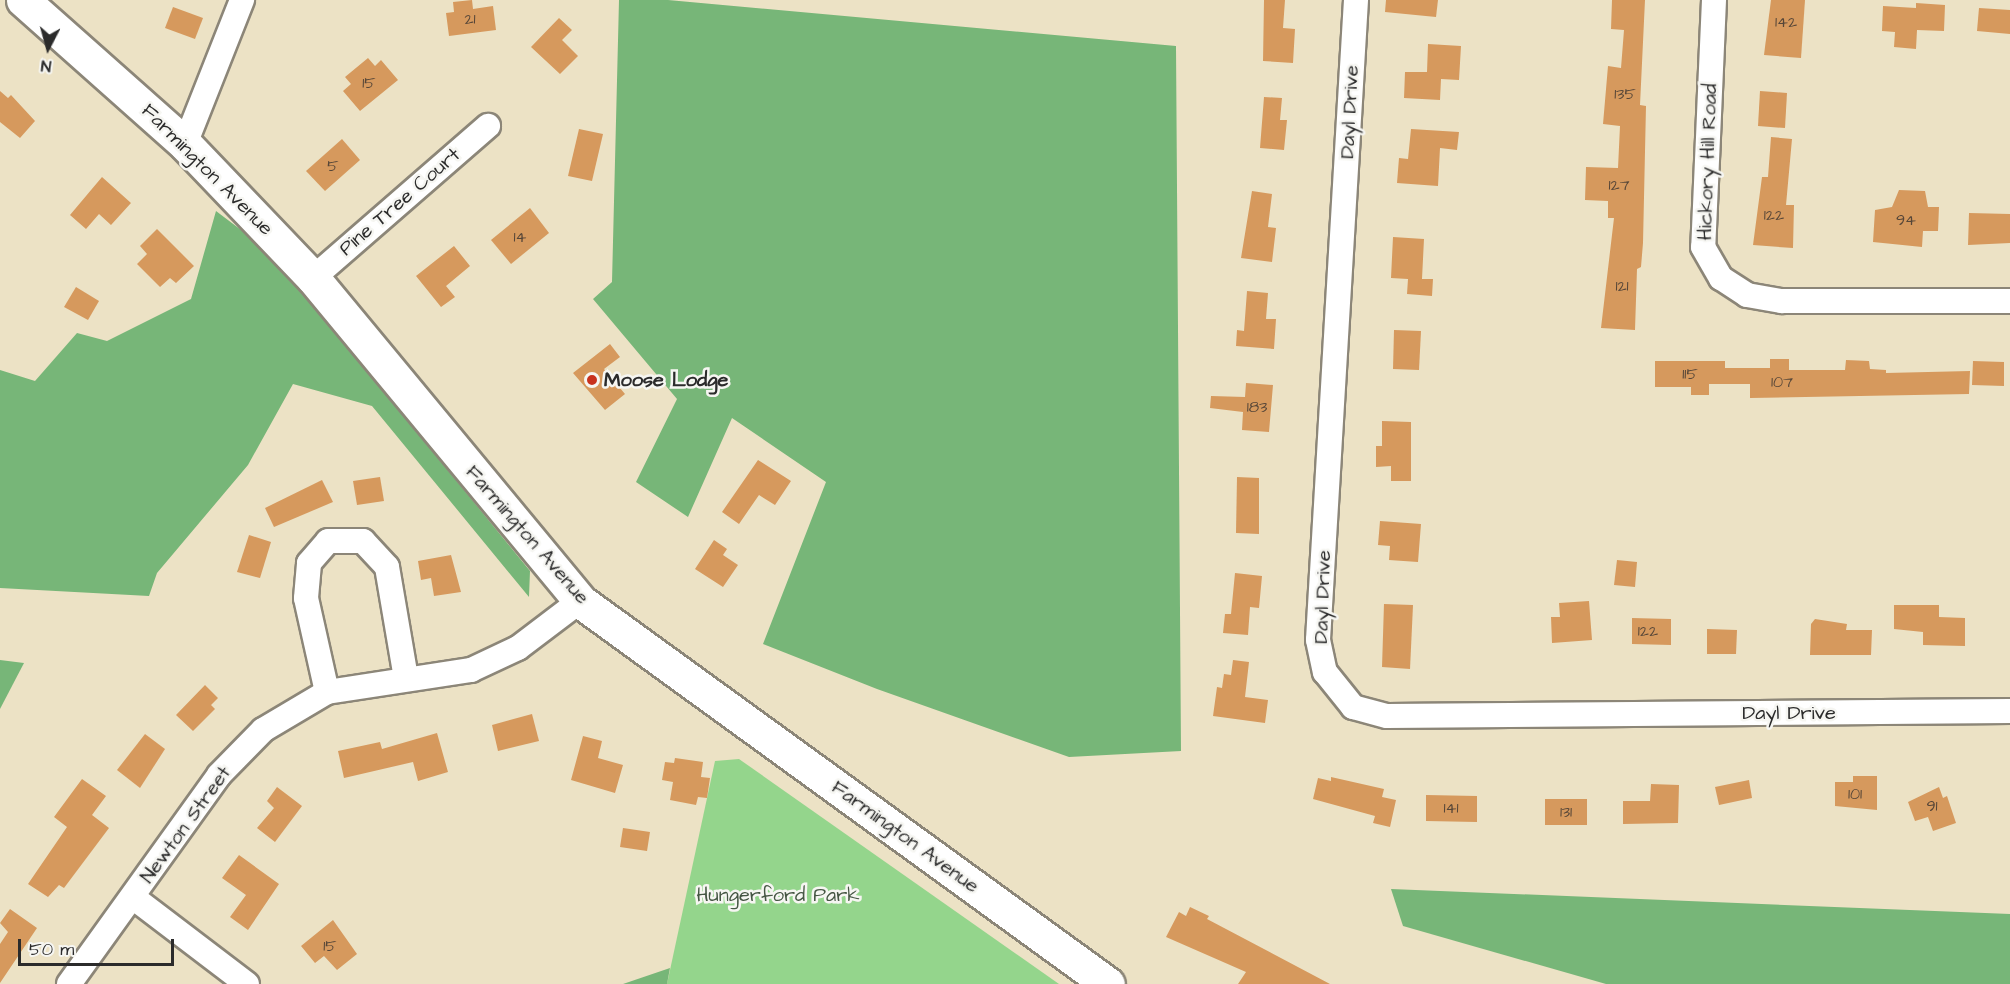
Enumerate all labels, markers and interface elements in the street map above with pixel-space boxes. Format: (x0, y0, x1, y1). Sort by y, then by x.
house number: 21 (464, 9, 476, 29)
house number: 142 (1775, 12, 1797, 32)
north arrow (18, 18, 78, 78)
text: N (40, 54, 52, 77)
street label: Dayl Drive (1336, 65, 1364, 159)
house number: 15 (362, 73, 376, 93)
street label: Hickory Hill Road (1693, 83, 1723, 241)
house number: 135 (1614, 84, 1636, 104)
street label: Farmington Avenue (136, 99, 278, 241)
street label: Pine Tree Court (335, 143, 465, 261)
house number: 5 (327, 156, 339, 176)
house number: 127 (1608, 175, 1630, 195)
house number: 122 (1764, 205, 1784, 225)
house number: 94 (1896, 210, 1916, 230)
house number: 14 (514, 227, 526, 247)
house number: 121 (1615, 276, 1629, 296)
house number: 115 (1682, 364, 1698, 384)
place label: Moose Lodge (604, 368, 728, 392)
house number: 107 (1771, 372, 1793, 392)
marker: Moose Lodge (585, 373, 599, 387)
house number: 183 (1247, 397, 1267, 417)
street label: Farmington Avenue (460, 461, 594, 609)
street label: Dayl Drive (1309, 550, 1337, 644)
house number: 122 (1638, 621, 1658, 641)
street label: Dayl Drive (1742, 701, 1836, 725)
street label: Newton Street (136, 762, 236, 888)
street label: Farmington Avenue (827, 775, 983, 899)
house number: 101 (1848, 784, 1862, 804)
house number: 91 (1926, 796, 1938, 816)
house number: 141 (1444, 798, 1458, 818)
house number: 131 (1560, 802, 1572, 822)
park label: Hungerford Park (696, 883, 860, 907)
scale bar (21, 927, 177, 965)
house number: 15 (323, 936, 337, 956)
text: 50 m (29, 937, 74, 962)

